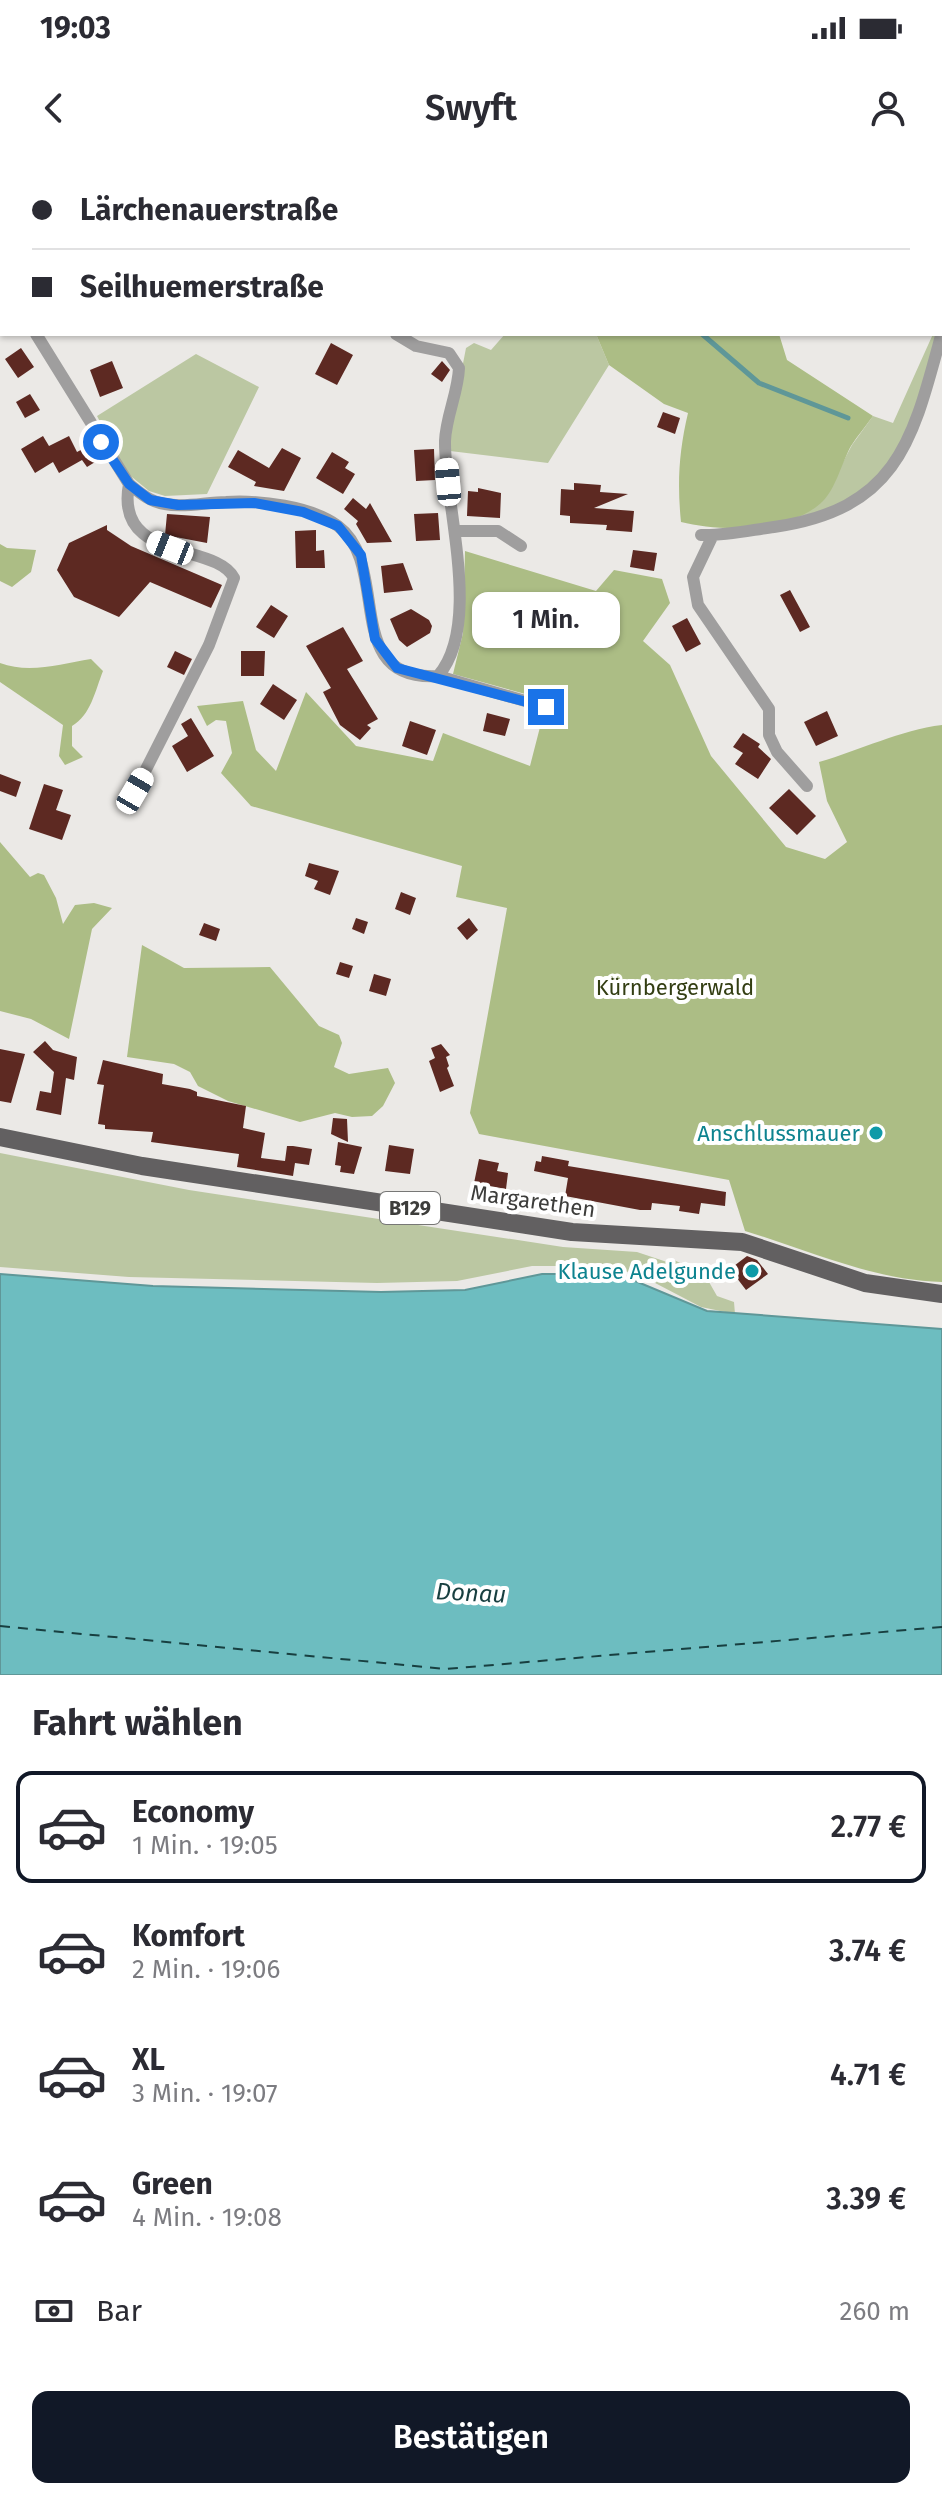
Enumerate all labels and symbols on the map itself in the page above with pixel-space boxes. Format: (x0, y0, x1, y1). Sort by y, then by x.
route start (83, 424, 119, 460)
car (434, 457, 462, 507)
car (143, 528, 197, 568)
callout: 1 Min. (472, 591, 620, 647)
route end (528, 689, 564, 725)
car (113, 764, 157, 818)
park label: Kürnbergerwald (596, 974, 754, 1001)
place label: Anschlussmauer (697, 1120, 860, 1147)
marker: Anschlussmauer (867, 1124, 885, 1142)
street label: Margarethen (469, 1179, 597, 1223)
road number: B129 (380, 1192, 440, 1224)
place label: Klause Adelgunde (558, 1258, 736, 1285)
marker: Klause Adelgunde (743, 1262, 761, 1280)
water label: Donau (435, 1577, 507, 1609)

